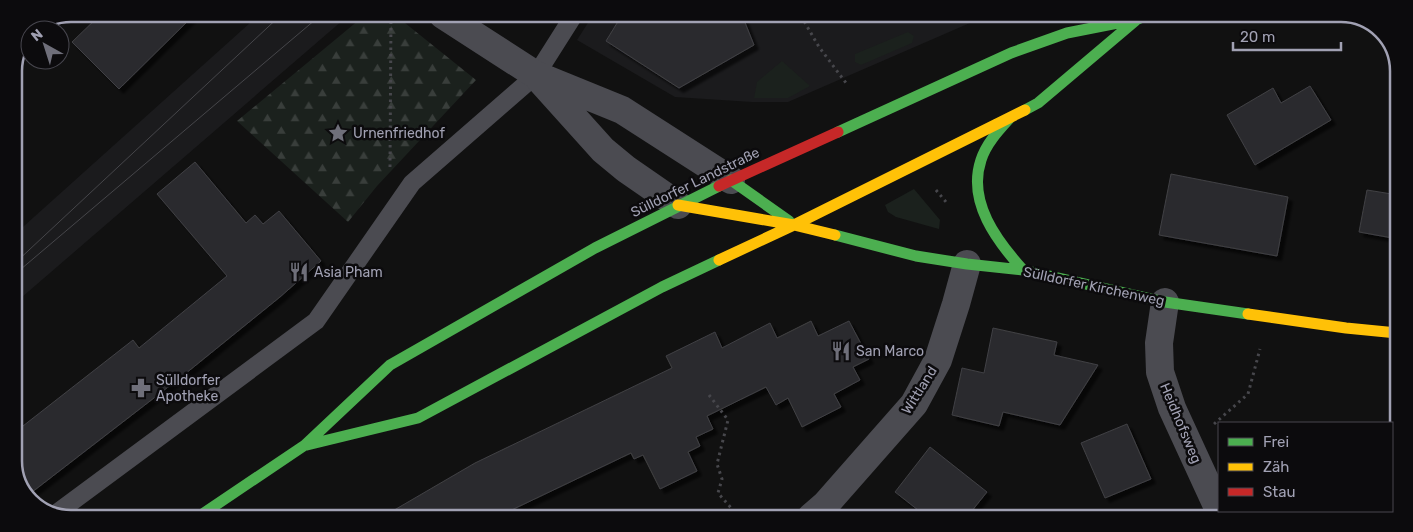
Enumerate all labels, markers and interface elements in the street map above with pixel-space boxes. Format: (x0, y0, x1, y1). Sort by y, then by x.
north arrow (20, 20, 70, 70)
scale bar (1233, 20, 1340, 52)
text: N (28, 26, 46, 45)
text: 20 m (1240, 28, 1275, 46)
place icon: Urnenfriedhof (327, 122, 349, 144)
place label: Urnenfriedhof (353, 125, 446, 142)
street label: Sülldorfer Landstraße (628, 144, 763, 221)
restaurant icon: Asia Pham (288, 261, 310, 283)
street label: Sülldorfer Kirchenweg (1022, 263, 1166, 310)
place label: Asia Pham (314, 264, 383, 281)
restaurant icon: San Marco (830, 340, 852, 362)
place label: San Marco (856, 343, 924, 360)
street label: Wittland (898, 363, 941, 417)
place label: Sülldorfer Apotheke (156, 372, 221, 405)
pharmacy icon: Sülldorfer Apotheke (130, 377, 152, 399)
street label: Heidhofsweg (1156, 380, 1205, 466)
legend (1218, 422, 1393, 512)
text: Frei (1263, 433, 1289, 451)
text: Zäh (1263, 458, 1289, 476)
text: Stau (1263, 483, 1296, 501)

